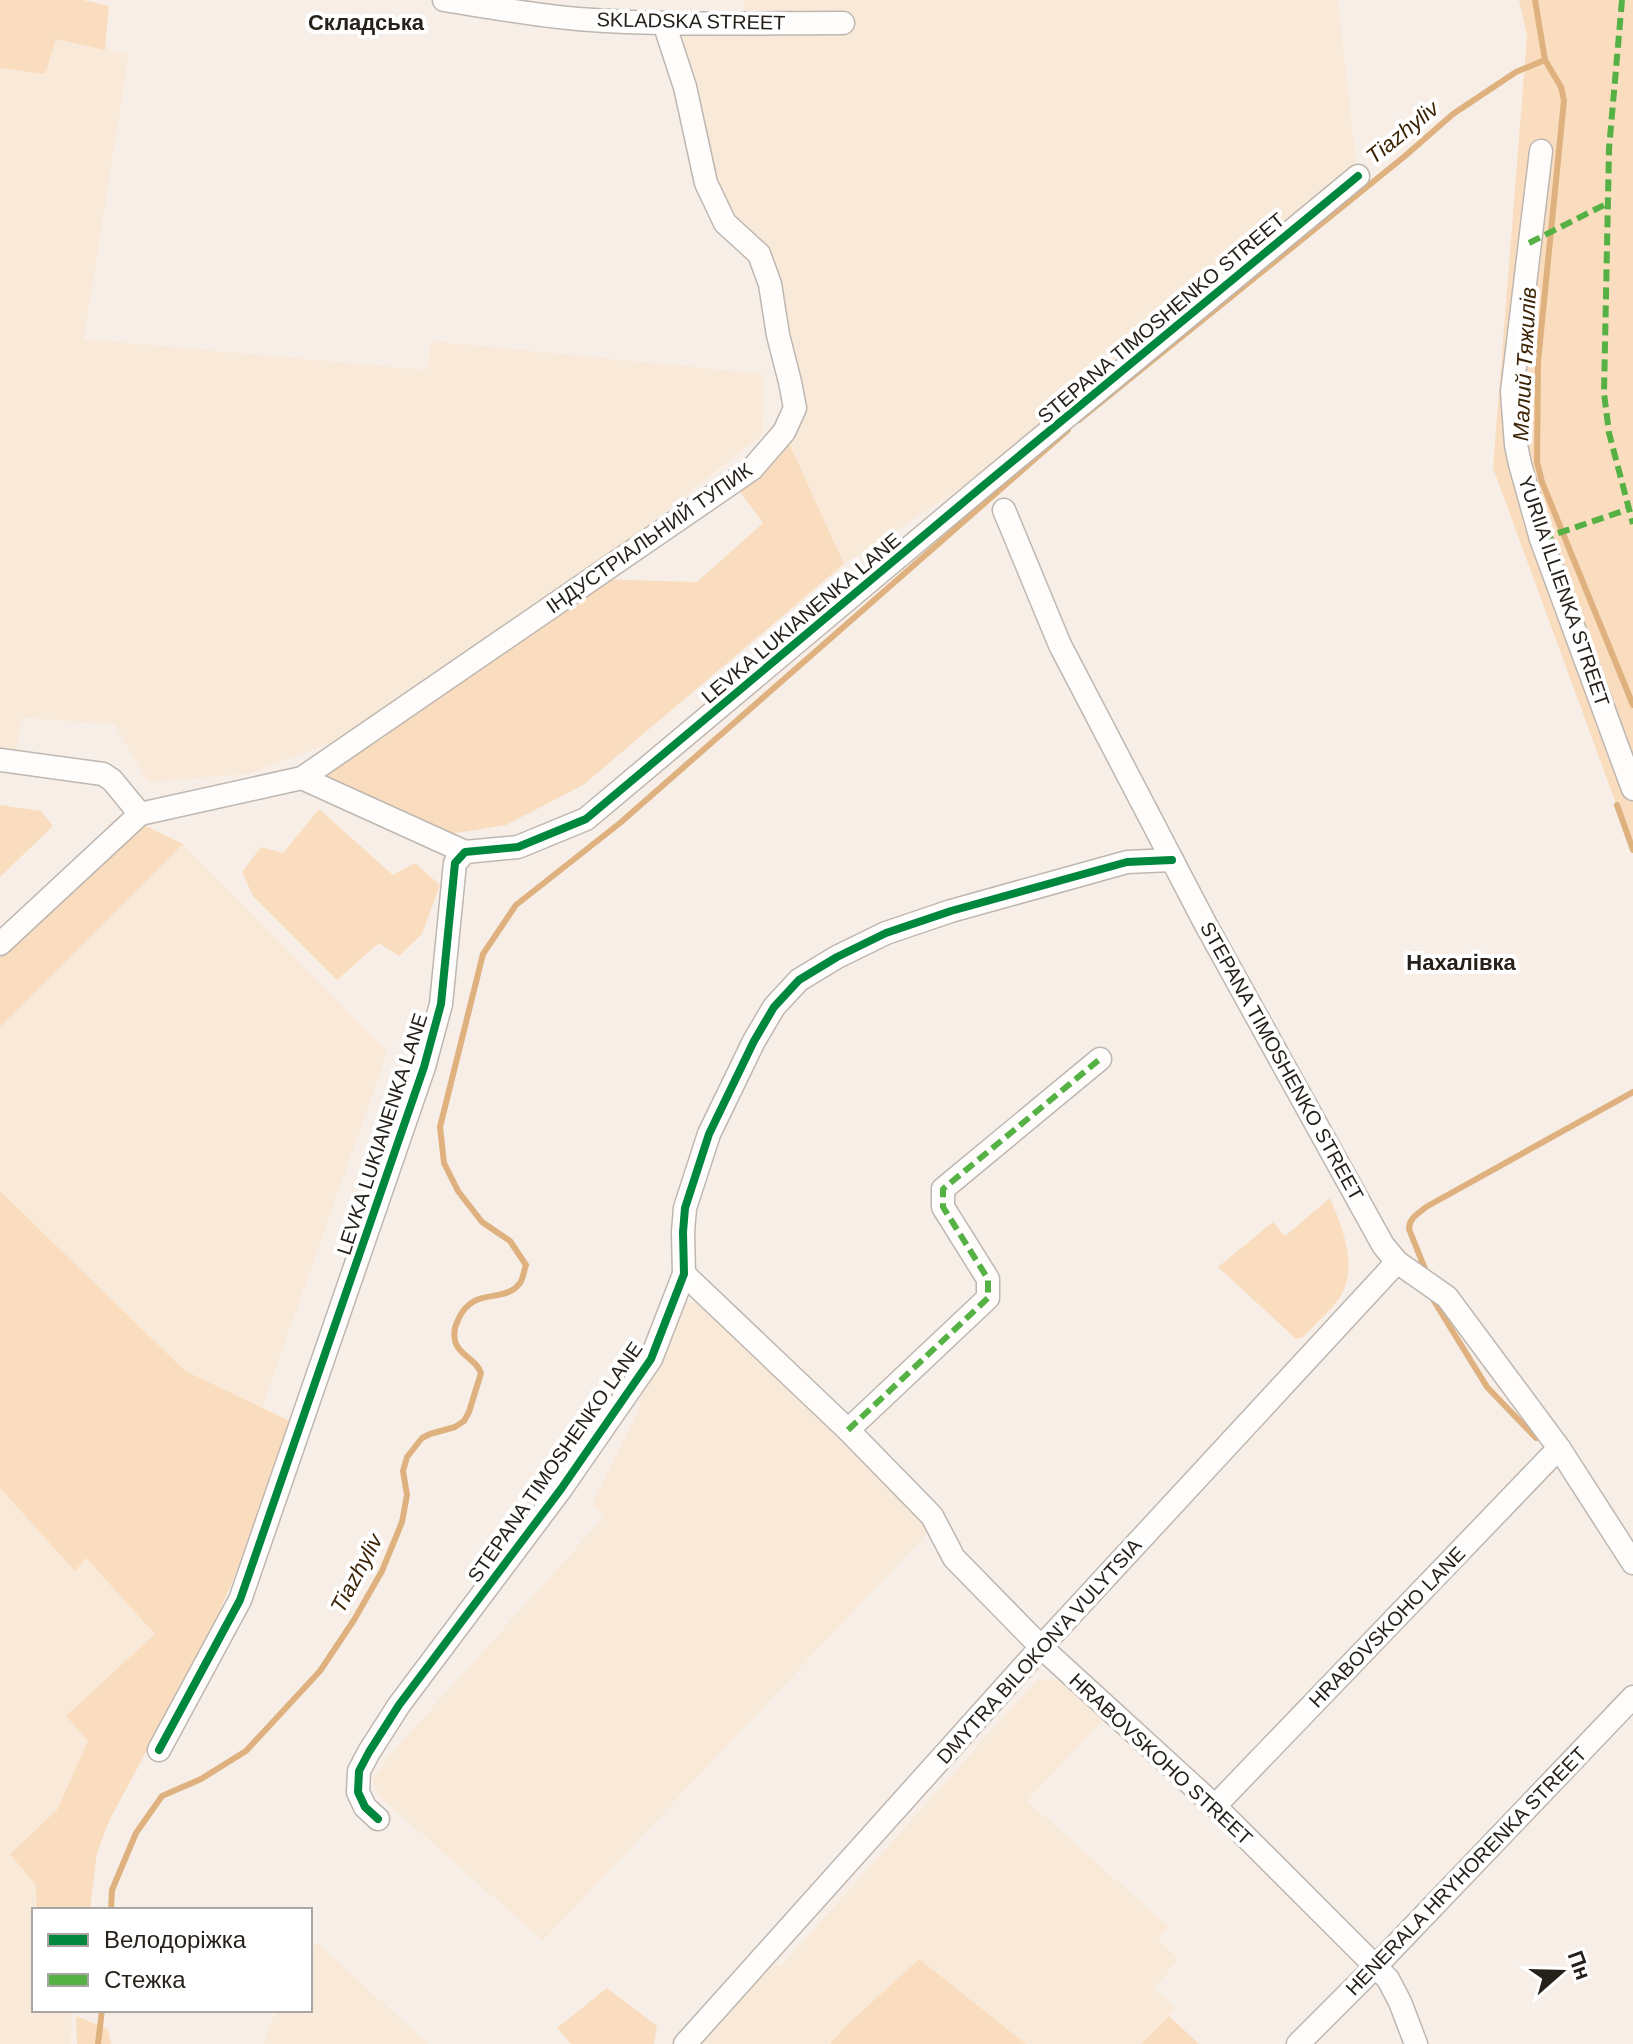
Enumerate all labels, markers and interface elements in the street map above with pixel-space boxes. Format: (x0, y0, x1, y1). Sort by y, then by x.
street label: SKLADSKA STREET (596, 8, 786, 34)
district label: Складська (308, 10, 425, 35)
water label: Tiazhyliv (1361, 95, 1445, 169)
street label: STEPANA TIMOSHENKO STREET (1033, 208, 1289, 428)
water label: Малий Тяжилів (1508, 286, 1541, 442)
street label: ІНДУСТРІАЛЬНИЙ ТУПИК (542, 458, 756, 617)
street label: YURIIA ILLIENKA STREET (1514, 473, 1614, 709)
street label: LEVKA LUKIANENKA LANE (697, 528, 905, 708)
street label: STEPANA TIMOSHENKO STREET (1196, 918, 1368, 1204)
district label: Нахалівка (1406, 950, 1516, 975)
street label: LEVKA LUKIANENKA LANE (333, 1011, 431, 1257)
street label: STEPANA TIMOSHENKO LANE (463, 1338, 647, 1586)
water label: Tiazhyliv (325, 1528, 388, 1617)
street label: DMYTRA BILOKON'A VULYTSIA (932, 1534, 1146, 1768)
street label: HRABOVSKOHO LANE (1305, 1542, 1469, 1712)
street label: HRABOVSKOHO STREET (1065, 1669, 1257, 1849)
street label: HENERALA HRYHORENKA STREET (1341, 1742, 1591, 2000)
legend (32, 1908, 312, 2012)
text: Велодоріжка (104, 1926, 247, 1953)
north arrow (1521, 1932, 1601, 2012)
text: Пн (1563, 1947, 1596, 1983)
text: Стежка (104, 1966, 186, 1993)

